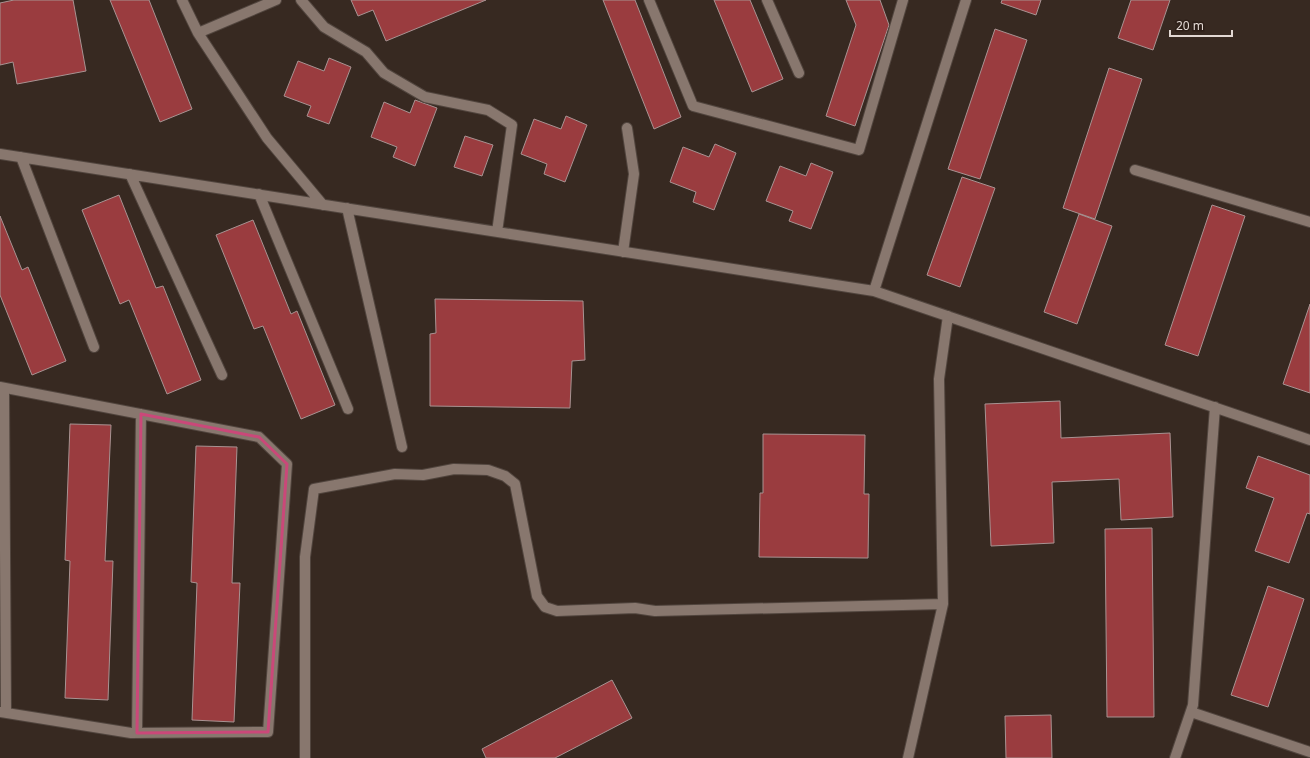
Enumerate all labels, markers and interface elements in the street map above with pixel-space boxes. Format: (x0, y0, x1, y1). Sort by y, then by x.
scale bar (1170, 12, 1232, 38)
text: 20 m (1176, 17, 1204, 34)

